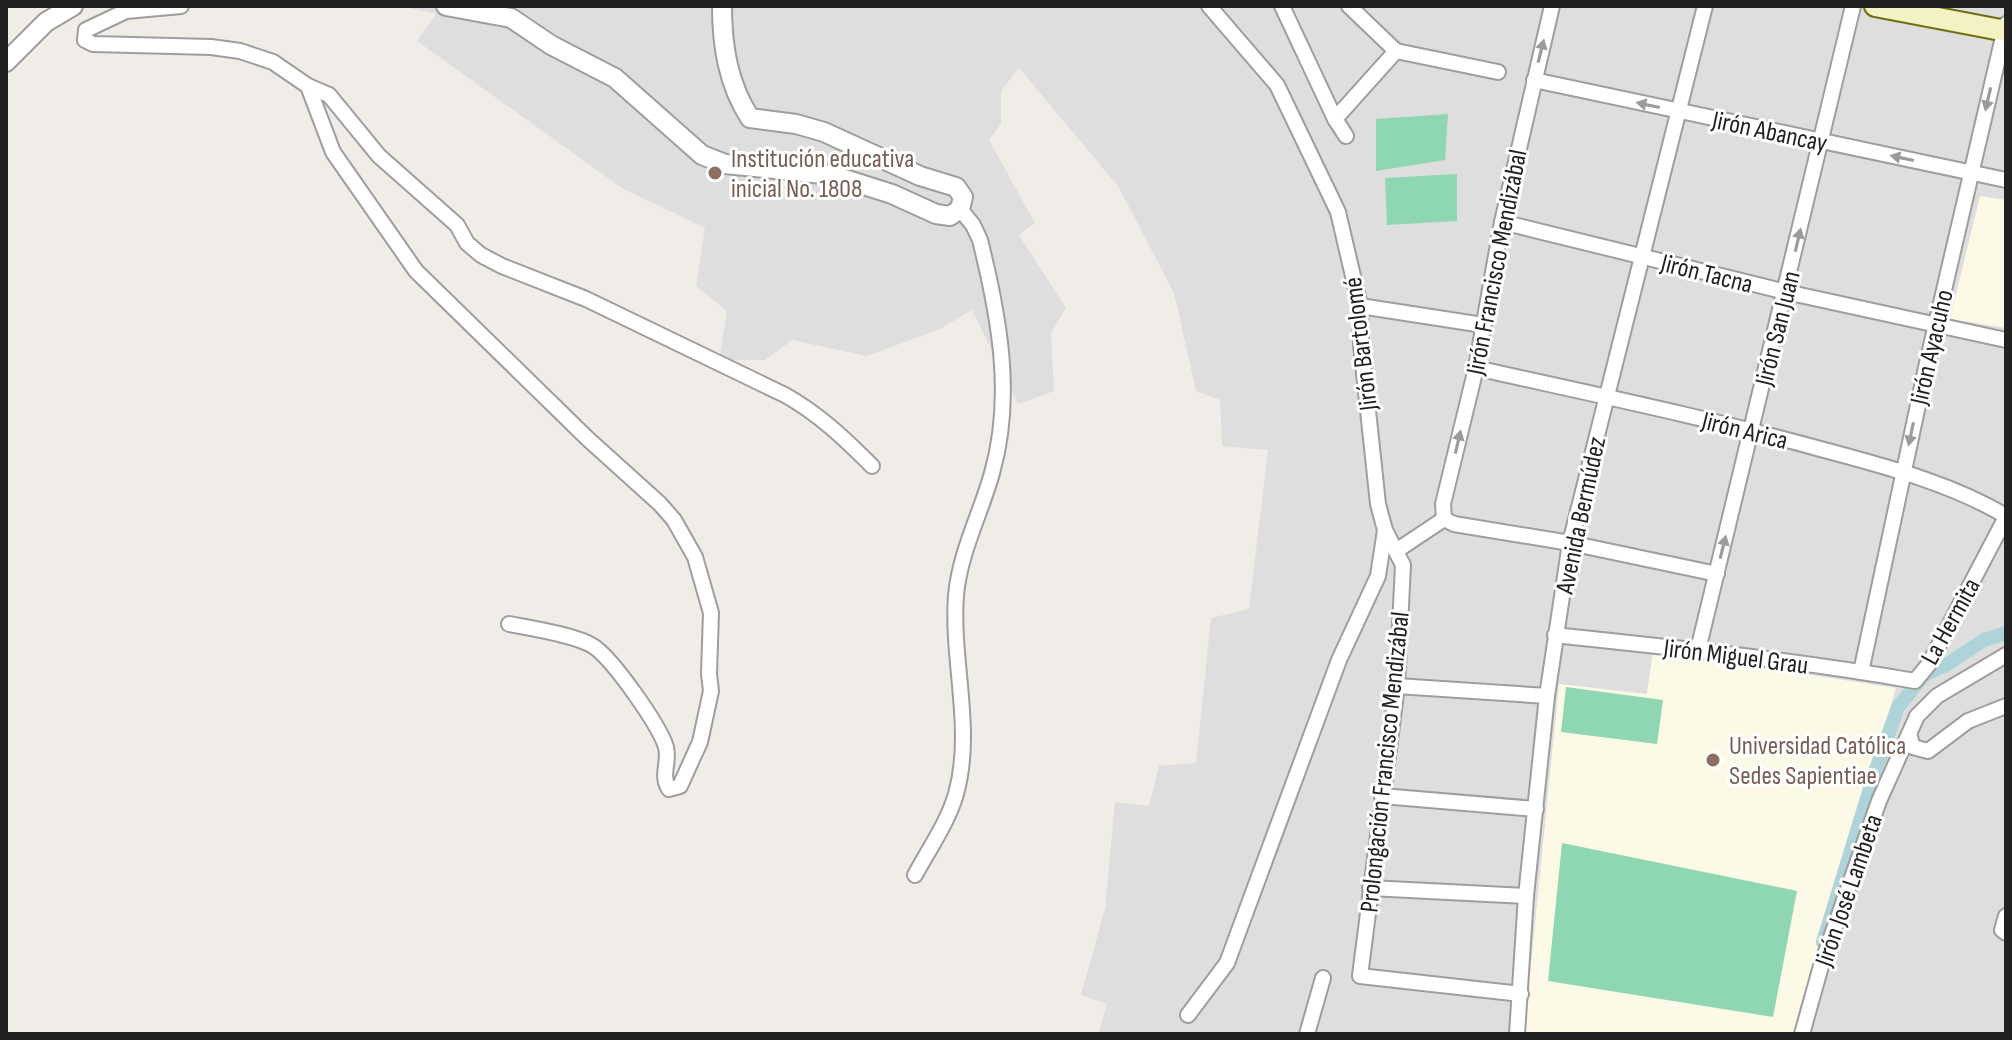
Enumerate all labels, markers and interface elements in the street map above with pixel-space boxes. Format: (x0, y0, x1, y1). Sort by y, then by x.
one-way arrow (1536, 39, 1548, 64)
one-way arrow (1981, 87, 1994, 112)
one-way arrow (1635, 98, 1660, 111)
street label: Jirón Abancay (1708, 105, 1830, 160)
place label: Institución educativa inicial No. 1808 (731, 144, 914, 205)
street label: Jirón Francisco Mendizábal (1460, 147, 1535, 378)
one-way arrow (1889, 151, 1914, 164)
marker: Institución educativa inicial No. 1808 (706, 164, 724, 182)
one-way arrow (1792, 227, 1805, 252)
street label: Jirón Tacna (1657, 248, 1756, 301)
street label: Jirón San Juan (1749, 268, 1808, 390)
street label: Jirón Bartolomé (1338, 275, 1385, 413)
street label: Jirón Ayacuho (1904, 287, 1961, 409)
street label: Jirón Arica (1698, 406, 1791, 457)
one-way arrow (1904, 422, 1917, 447)
one-way arrow (1452, 430, 1465, 455)
street label: Avenida Bermúdez (1549, 434, 1613, 598)
one-way arrow (1718, 535, 1730, 560)
street label: La Hermita (1915, 573, 1988, 670)
street label: Prolongación Francisco Mendizábal (1354, 610, 1417, 914)
street label: Jirón Miguel Grau (1661, 633, 1810, 682)
place label: Universidad Católica Sedes Sapientiae (1729, 731, 1906, 792)
marker: Universidad Católica Sedes Sapientiae (1704, 751, 1722, 769)
street label: Jirón José Lambeta (1809, 810, 1890, 971)

